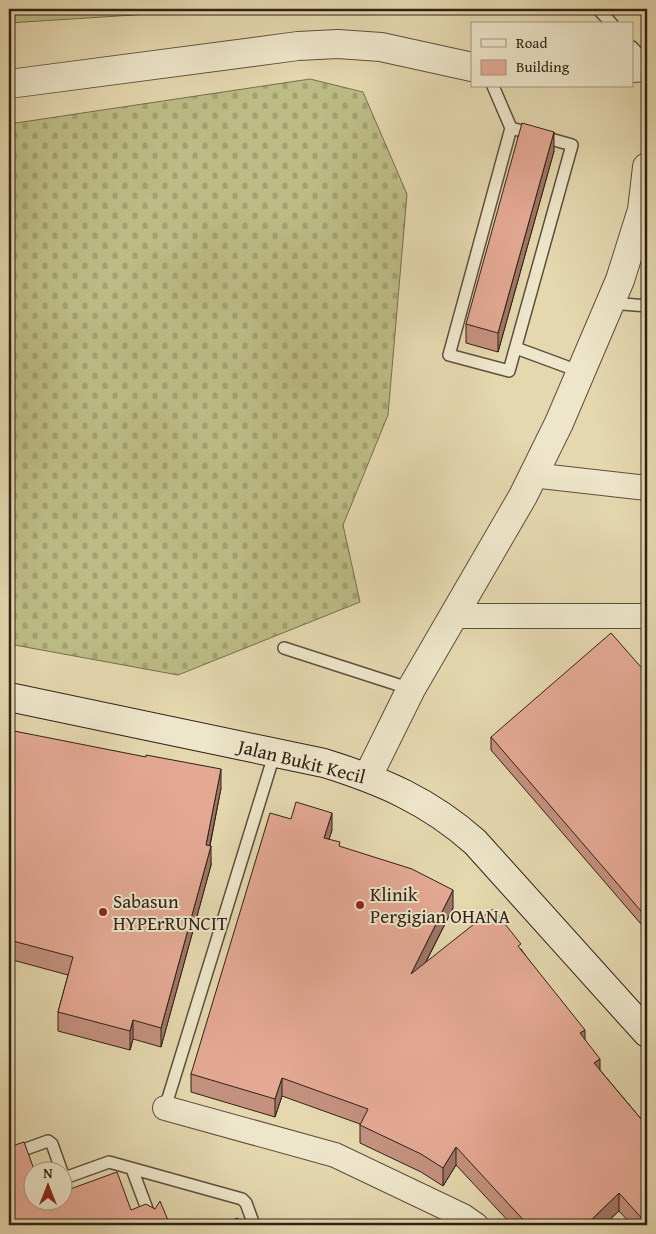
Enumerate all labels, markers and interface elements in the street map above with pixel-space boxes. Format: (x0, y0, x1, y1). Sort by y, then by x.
legend (471, 22, 634, 88)
text: Road (516, 32, 547, 53)
text: Building (516, 56, 570, 77)
street label: Jalan Bukit Kecil (233, 731, 369, 790)
place label: Klinik Pergigian OHANA (370, 880, 510, 930)
place label: Sabasun HYPErRUNCIT (113, 887, 228, 937)
marker: Klinik Pergigian OHANA (354, 899, 366, 911)
marker: Sabasun HYPErRUNCIT (97, 906, 109, 918)
north arrow (22, 1162, 72, 1212)
text: N (43, 1163, 53, 1183)

